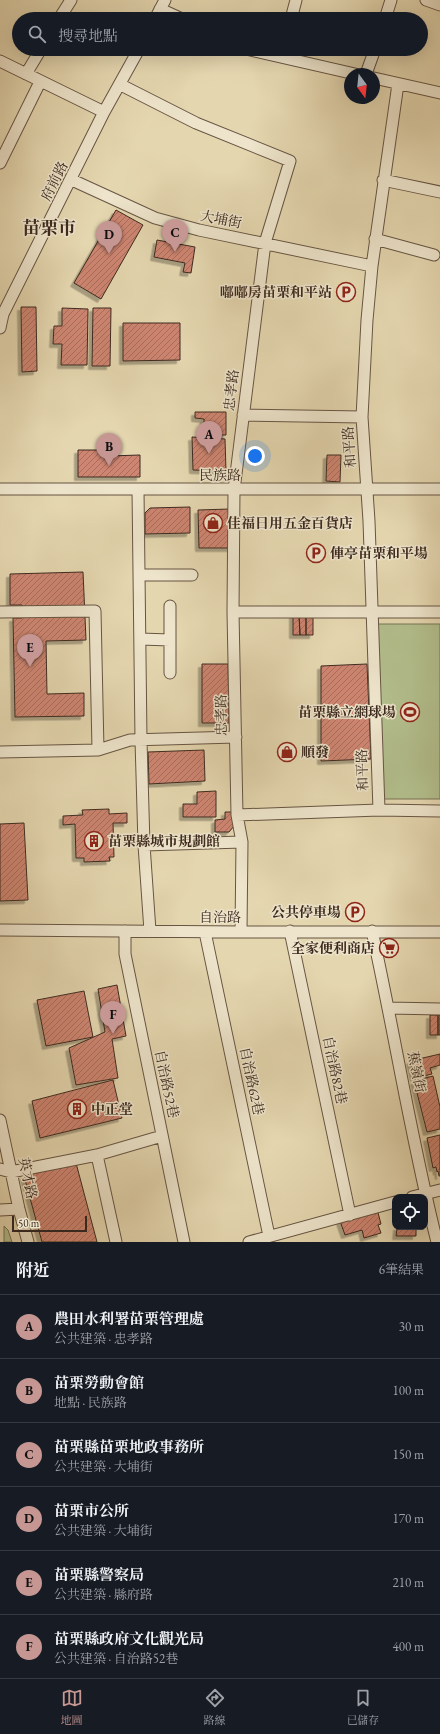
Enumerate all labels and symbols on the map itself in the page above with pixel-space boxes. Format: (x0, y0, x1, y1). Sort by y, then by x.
north arrow (344, 68, 380, 104)
street label: 府前路 (36, 158, 72, 204)
street label: 大埔街 (199, 206, 243, 232)
district label: 苗栗市 (22, 216, 76, 239)
pin: C (162, 219, 188, 252)
pin: D (96, 221, 122, 254)
parking icon: 嘟嘟房苗栗和平站 (335, 281, 357, 303)
place label: 嘟嘟房苗栗和平站 (220, 283, 332, 301)
street label: 忠孝路 (220, 368, 242, 412)
pin: A (196, 421, 222, 454)
street label: 和平路 (339, 425, 359, 469)
pin: B (96, 433, 122, 466)
your location (245, 446, 265, 466)
street label: 民族路 (199, 466, 241, 484)
shop icon: 佳福日用五金百貨店 (202, 512, 224, 534)
place label: 佳福日用五金百貨店 (227, 514, 353, 532)
parking icon: 俥亭苗栗和平場 (305, 542, 327, 564)
place label: 俥亭苗栗和平場 (330, 544, 428, 562)
pin: E (17, 634, 43, 667)
street label: 忠孝路 (212, 694, 230, 736)
sports icon: 苗栗縣立網球場 (399, 701, 421, 723)
place label: 苗栗縣立網球場 (298, 703, 396, 721)
shop icon: 順發 (276, 741, 298, 763)
place label: 順發 (301, 743, 329, 761)
street label: 和平路 (352, 749, 372, 791)
building icon: 苗栗縣城市規劃館 (83, 830, 105, 852)
place label: 苗栗縣城市規劃館 (108, 832, 220, 850)
parking icon: 公共停車場 (344, 901, 366, 923)
place label: 公共停車場 (271, 903, 341, 921)
street label: 自治路 (199, 908, 241, 926)
supermarket icon: 全家便利商店 (378, 937, 400, 959)
place label: 全家便利商店 (291, 939, 375, 957)
pin: F (100, 1001, 126, 1034)
street label: 自治路82巷 (319, 1034, 351, 1106)
street label: 自治路62巷 (236, 1045, 268, 1117)
street label: 自治路52巷 (151, 1048, 183, 1120)
street label: 蕉嶺街 (404, 1050, 430, 1094)
building icon: 中正堂 (66, 1098, 88, 1120)
place label: 中正堂 (91, 1100, 133, 1118)
street label: 英才路 (15, 1156, 41, 1200)
scale bar (12, 1214, 87, 1233)

